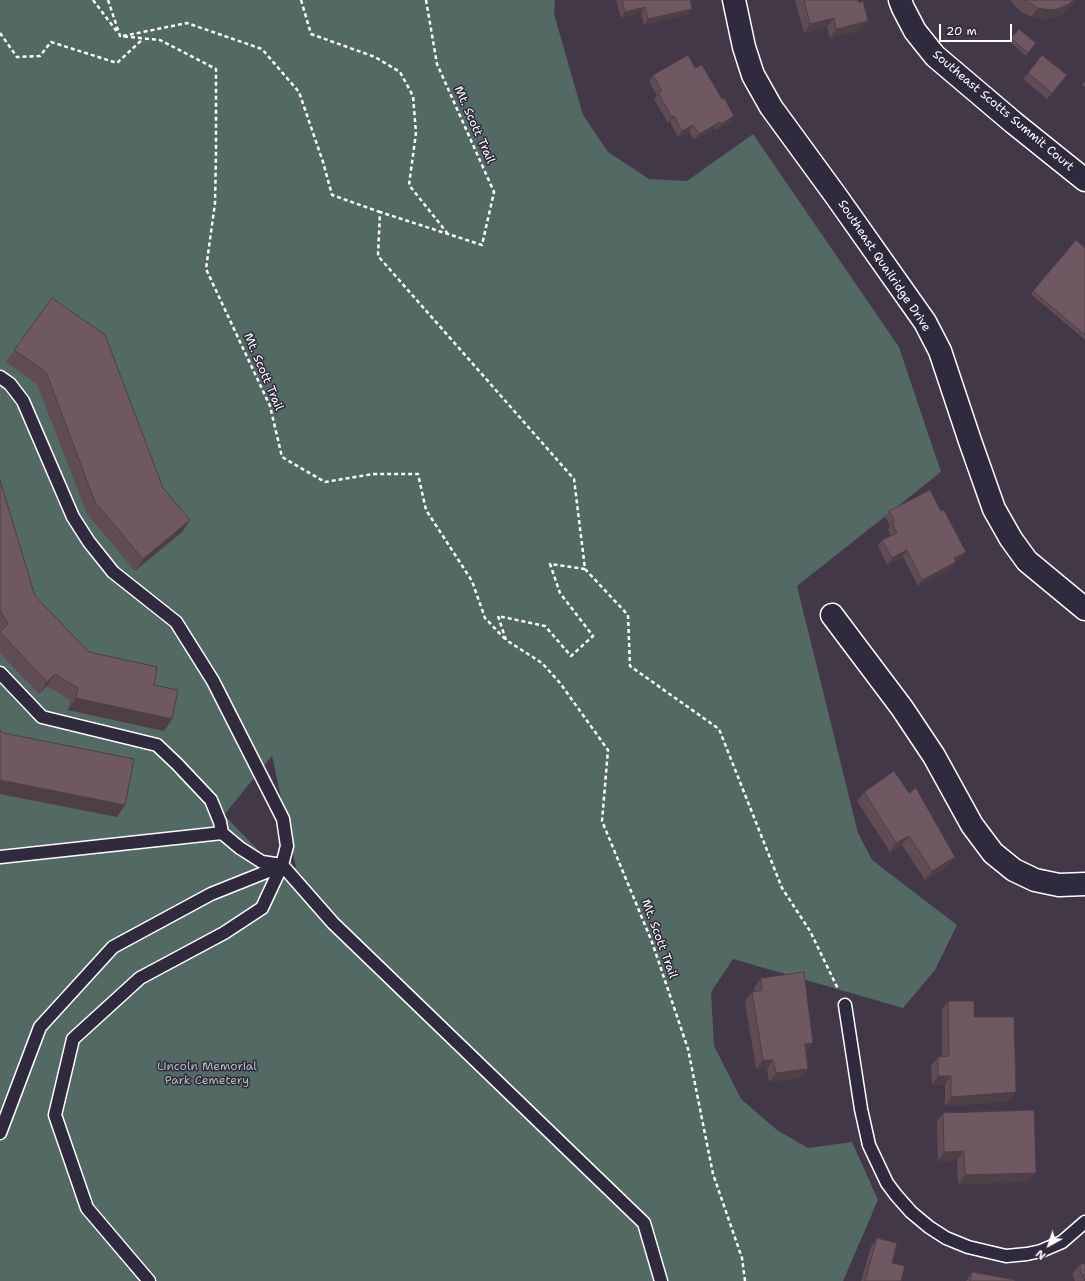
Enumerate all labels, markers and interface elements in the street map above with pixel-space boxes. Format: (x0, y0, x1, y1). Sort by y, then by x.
scale bar (941, 16, 1014, 42)
text: 20 m (946, 23, 977, 39)
street label: Southeast Scotts Summit Court (929, 48, 1077, 174)
street label: Mt. Scott Trail (451, 84, 497, 166)
street label: Southeast Quailridge Drive (835, 198, 933, 334)
street label: Mt. Scott Trail (240, 331, 286, 413)
street label: Mt. Scott Trail (638, 898, 680, 980)
park label: Lincoln Memorial Park Cemetery (157, 1060, 257, 1088)
north arrow (1029, 1225, 1069, 1265)
text: N (1033, 1246, 1049, 1263)

